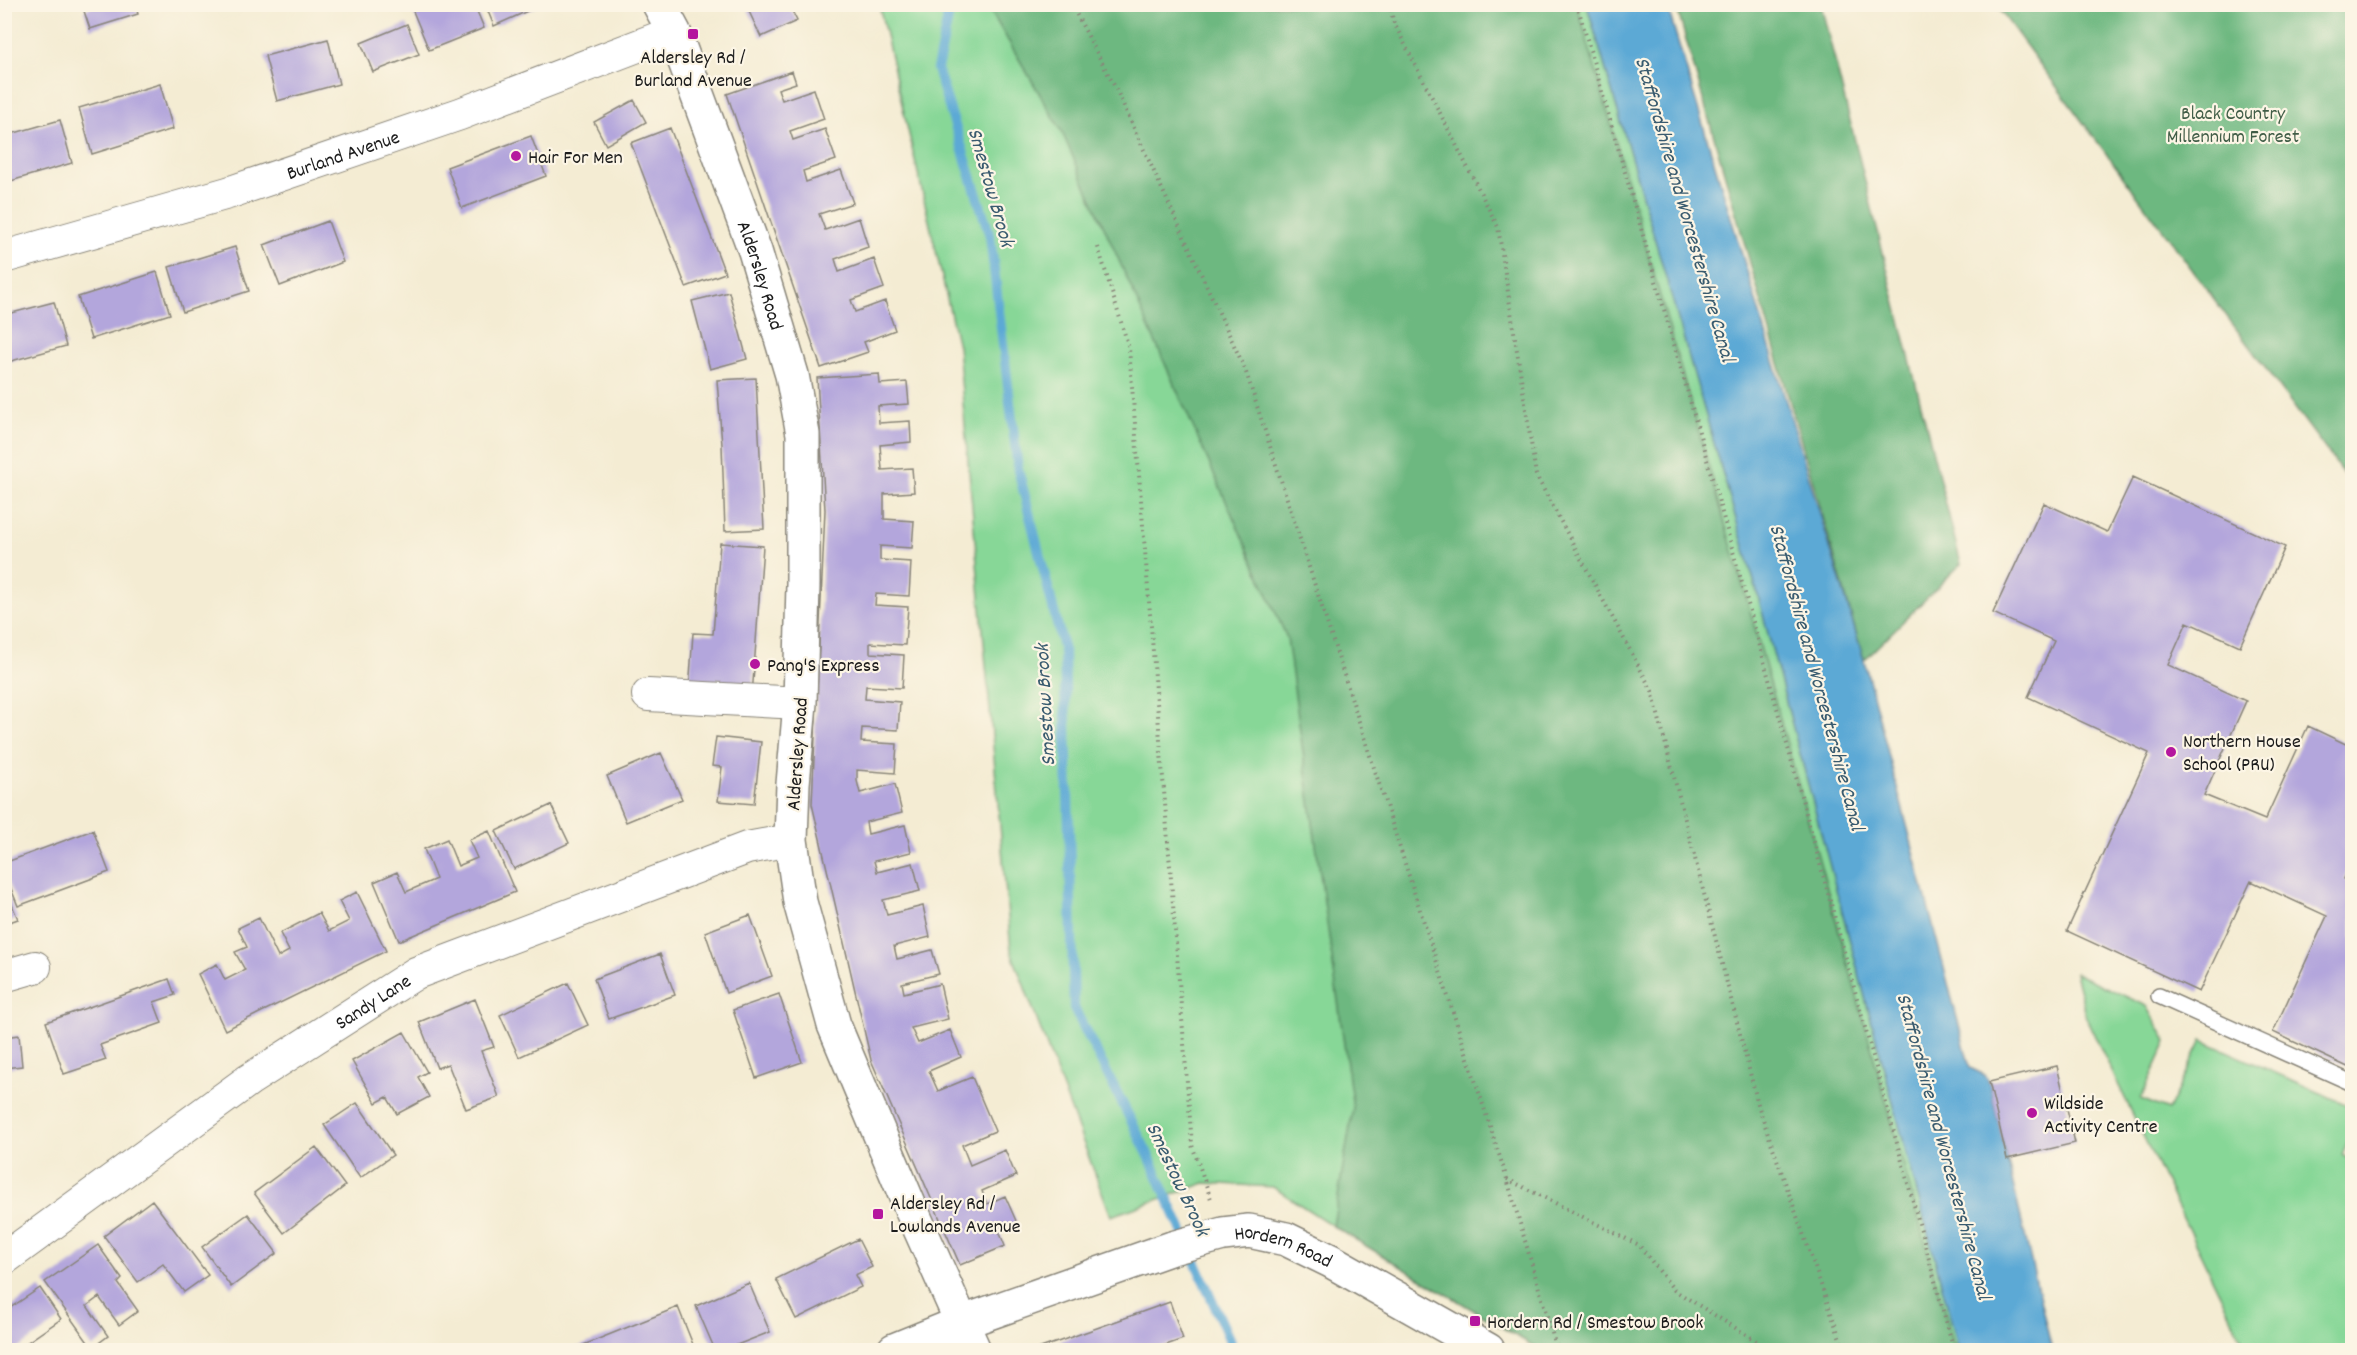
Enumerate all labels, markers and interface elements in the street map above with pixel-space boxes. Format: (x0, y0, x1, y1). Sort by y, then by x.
marker: Aldersley Rd / Burland Avenue (686, 27, 700, 41)
place label: Aldersley Rd / Burland Avenue (634, 45, 752, 96)
water label: Staffordshire and Worcestershire Canal (1625, 54, 1742, 368)
park label: Black Country Millennium Forest (2167, 101, 2299, 152)
street label: Burland Avenue (283, 125, 404, 189)
water label: Smestow Brook (958, 125, 1021, 253)
place label: Hair For Men (528, 145, 623, 173)
marker: Hair For Men (509, 149, 523, 163)
street label: Aldersley Road (728, 217, 789, 334)
water label: Staffordshire and Worcestershire Canal (1760, 521, 1871, 836)
water label: Smestow Brook (1029, 641, 1065, 767)
place label: Pang'S Express (767, 653, 880, 681)
marker: Pang'S Express (748, 657, 762, 671)
street label: Aldersley Road (781, 697, 817, 812)
place label: Northern House School (PRU) (2183, 729, 2301, 780)
marker: Northern House School (PRU) (2164, 745, 2178, 759)
street label: Sandy Lane (331, 969, 418, 1038)
water label: Staffordshire and Worcestershire Canal (1887, 990, 1998, 1305)
place label: Wildside Activity Centre (2044, 1091, 2158, 1142)
marker: Wildside Activity Centre (2025, 1106, 2039, 1120)
water label: Smestow Brook (1137, 1119, 1217, 1244)
place label: Aldersley Rd / Lowlands Avenue (890, 1191, 1021, 1242)
marker: Aldersley Rd / Lowlands Avenue (871, 1207, 885, 1221)
street label: Hordern Road (1233, 1220, 1336, 1277)
place label: Hordern Rd / Smestow Brook (1487, 1310, 1703, 1338)
marker: Hordern Rd / Smestow Brook (1468, 1314, 1482, 1328)

